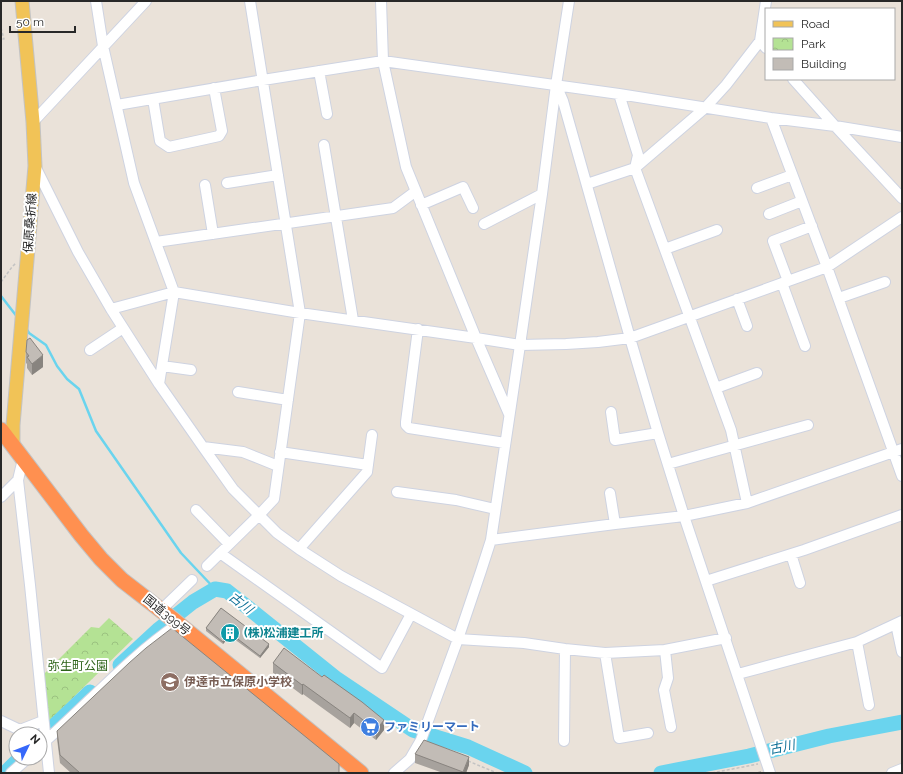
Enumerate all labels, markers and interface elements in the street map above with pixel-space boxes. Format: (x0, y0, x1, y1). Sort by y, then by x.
scale bar (10, 8, 75, 34)
legend (765, 8, 895, 80)
text: 50 m (16, 15, 44, 29)
text: Road (801, 17, 830, 31)
text: Park (801, 37, 826, 51)
text: Building (801, 57, 847, 71)
street label: 保原桑折線 (21, 193, 39, 253)
water label: 古川 (226, 589, 257, 618)
street label: 国道399号 (141, 592, 193, 638)
building icon: (株)松浦建工所 (219, 622, 241, 644)
place label: (株)松浦建工所 (244, 626, 323, 640)
park label: 弥生町公園 (48, 659, 108, 673)
school or university icon: 伊達市立保原小学校 (159, 671, 181, 693)
place label: 伊達市立保原小学校 (184, 675, 292, 689)
supermarket icon: ファミリーマート (359, 716, 381, 738)
place label: ファミリーマート (384, 720, 480, 734)
north arrow (8, 726, 48, 766)
text: N (27, 732, 43, 747)
water label: 古川 (768, 737, 798, 757)

